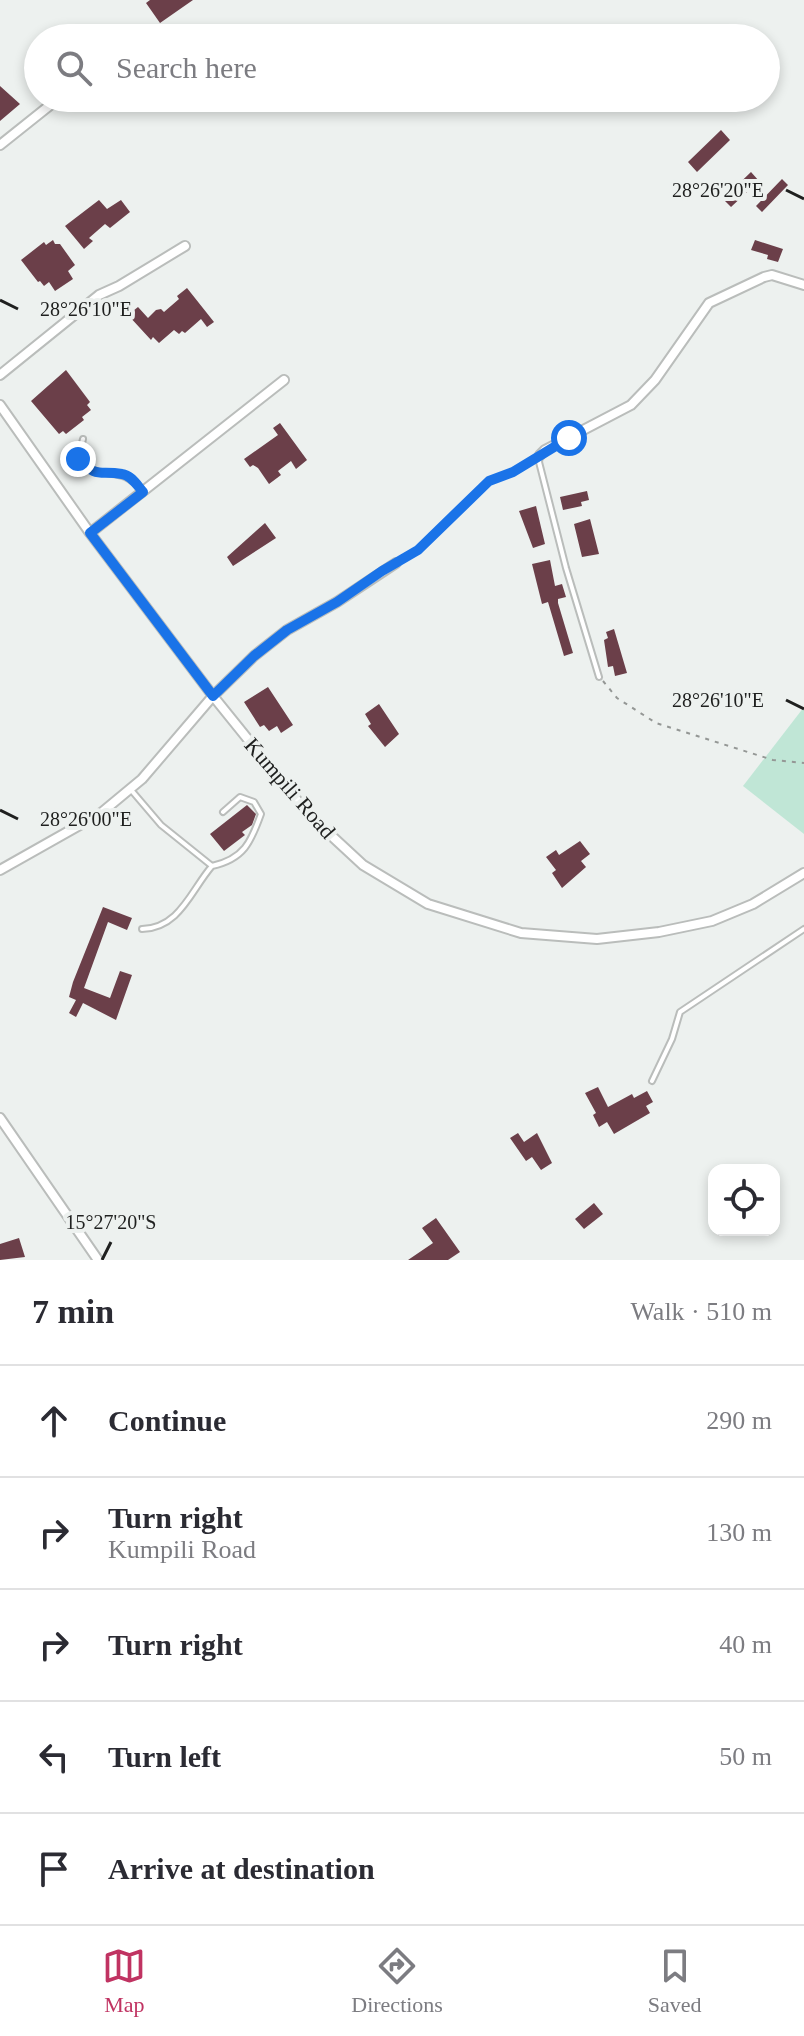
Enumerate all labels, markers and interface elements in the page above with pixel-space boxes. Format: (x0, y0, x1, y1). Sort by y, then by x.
search box (24, 24, 780, 112)
icon: search (52, 46, 96, 90)
text: Search here (116, 51, 257, 84)
text: 28°26'20"E (672, 179, 764, 201)
text: 28°26'10"E (40, 298, 132, 320)
route start (551, 420, 587, 456)
route end (60, 441, 96, 477)
text: 28°26'10"E (672, 689, 764, 711)
street label: Kumpili Road (239, 733, 341, 843)
text: 28°26'00"E (40, 808, 132, 830)
map controls (708, 1164, 780, 1236)
button: locate (708, 1164, 780, 1236)
text: 15°27'20"S (66, 1211, 156, 1233)
text: 7 min (32, 1293, 114, 1330)
text: Walk · 510 m (630, 1297, 772, 1326)
icon: ahead (32, 1399, 76, 1443)
text: Continue (108, 1404, 226, 1437)
text: 290 m (706, 1406, 772, 1435)
text: Turn right (108, 1501, 243, 1534)
icon: right (32, 1511, 76, 1555)
text: 130 m (706, 1518, 772, 1547)
text: Kumpili Road (108, 1535, 256, 1564)
icon: right (32, 1623, 76, 1667)
text: Turn right (108, 1628, 243, 1661)
text: 40 m (719, 1630, 772, 1659)
icon: left (32, 1735, 76, 1779)
text: Turn left (108, 1740, 221, 1773)
text: 50 m (719, 1742, 772, 1771)
icon: arrive (32, 1847, 76, 1891)
text: Arrive at destination (108, 1852, 375, 1885)
tab: Map (102, 1944, 146, 2018)
tab: Directions (351, 1944, 443, 2018)
tab: Saved (648, 1944, 702, 2018)

